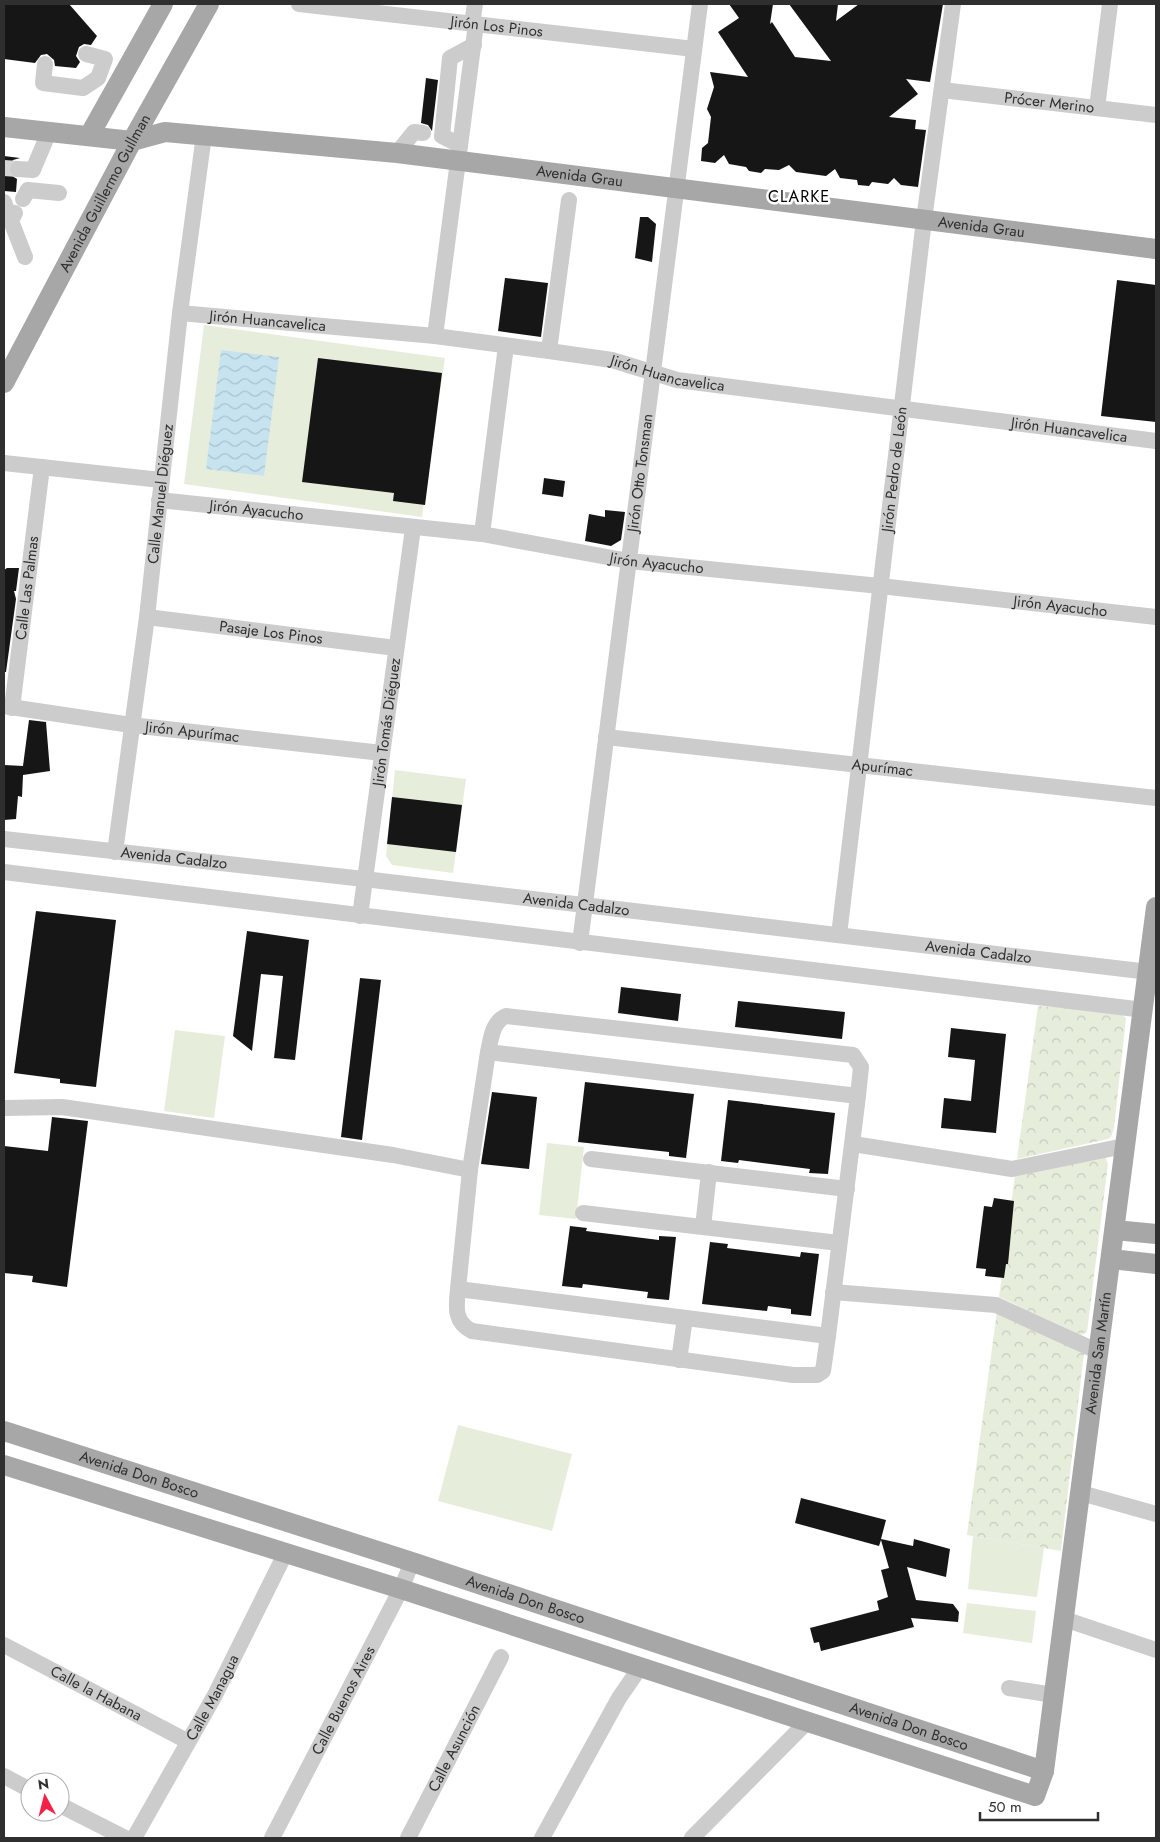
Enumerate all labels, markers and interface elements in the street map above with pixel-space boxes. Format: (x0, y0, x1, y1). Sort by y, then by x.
street label: Jirón Los Pinos (447, 10, 544, 43)
street label: Prócer Merino (1003, 86, 1096, 119)
street label: Avenida Guillermo Gullman (54, 110, 156, 276)
street label: Avenida Grau (535, 160, 624, 192)
district label: CLARKE (768, 185, 830, 208)
street label: Avenida Grau (937, 211, 1026, 243)
street label: Jirón Huancavelica (206, 305, 327, 337)
street label: Jirón Huancavelica (606, 349, 726, 397)
street label: Jirón Pedro de León (876, 405, 913, 535)
street label: Jirón Huancavelica (1008, 411, 1129, 448)
street label: Jirón Otto Tonsman (621, 412, 659, 535)
street label: Calle Manuel Diéguez (142, 423, 179, 565)
street label: Jirón Ayacucho (206, 494, 305, 526)
street label: Calle Las Palmas (10, 535, 44, 641)
street label: Jirón Ayacucho (606, 546, 705, 579)
street label: Jirón Ayacucho (1010, 590, 1108, 622)
street label: Pasaje Los Pinos (218, 615, 324, 650)
street label: Jirón Tomás Diéguez (367, 656, 406, 789)
street label: Jirón Apurímac (142, 715, 240, 748)
street label: Apurímac (851, 753, 914, 782)
street label: Avenida Cadalzo (120, 841, 228, 875)
street label: Avenida Cadalzo (522, 887, 631, 921)
street label: Avenida Cadalzo (924, 935, 1033, 969)
street label: Avenida San Martín (1079, 1290, 1117, 1415)
street label: Avenida Don Bosco (77, 1445, 202, 1504)
street label: Avenida Don Bosco (463, 1570, 588, 1629)
street label: Calle Buenos Aires (306, 1642, 381, 1759)
street label: Calle Managua (180, 1651, 244, 1745)
street label: Calle la Habana (46, 1660, 146, 1726)
street label: Avenida Don Bosco (847, 1696, 971, 1756)
street label: Calle Asunción (423, 1701, 486, 1796)
north arrow (20, 1772, 70, 1822)
text: N (37, 1773, 50, 1795)
scale bar (980, 1790, 1098, 1822)
text: 50 m (988, 1796, 1022, 1818)

